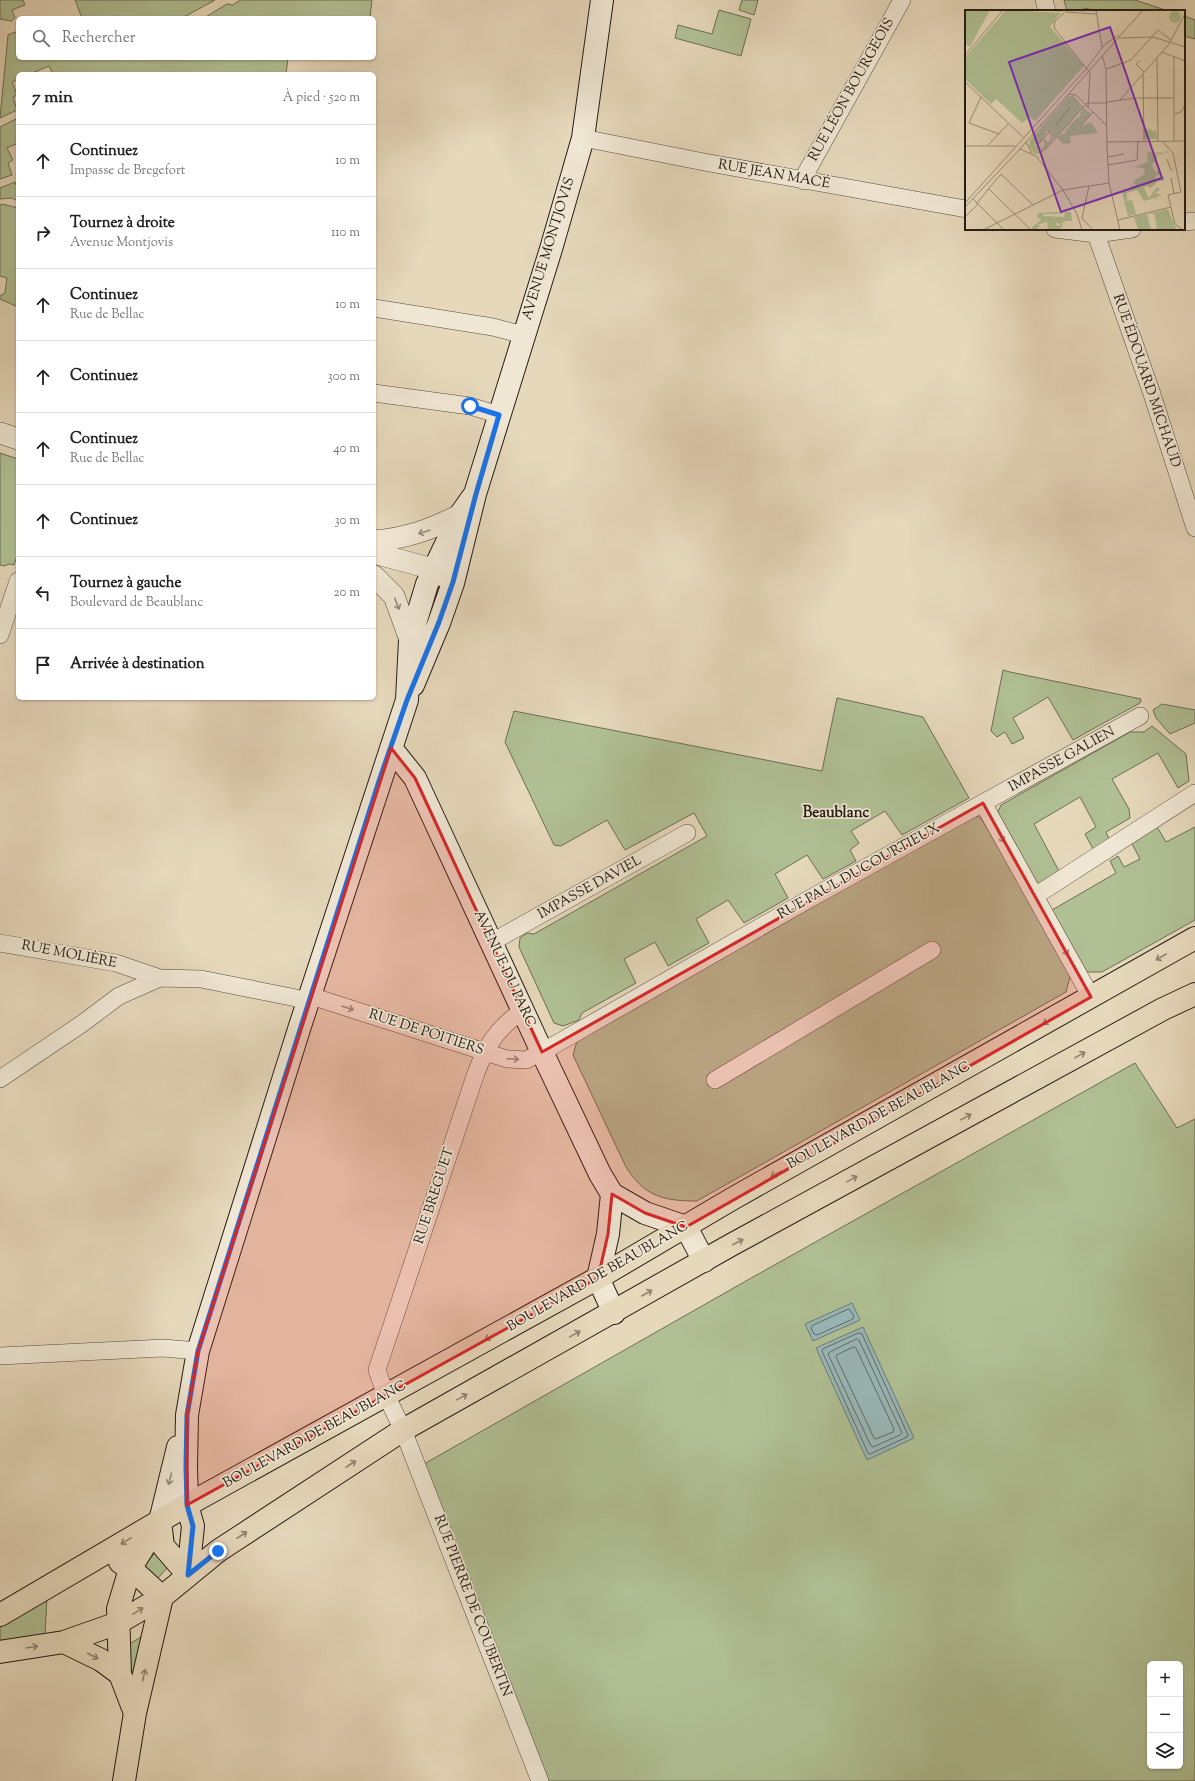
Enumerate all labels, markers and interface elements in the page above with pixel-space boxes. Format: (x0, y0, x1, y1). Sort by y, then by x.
inset map (965, 10, 1185, 230)
street label: RUE LÉON BOURGEOIS (804, 15, 900, 165)
search box (16, 16, 376, 60)
icon: search (30, 27, 52, 49)
text: Rechercher (62, 28, 135, 49)
text: 7 min (32, 86, 73, 110)
text: À pied · 520 m (283, 89, 360, 107)
text: Continuez (70, 141, 138, 162)
icon: ahead (32, 150, 54, 172)
text: 10 m (335, 152, 360, 170)
street label: RUE JEAN MACÉ (716, 155, 832, 195)
text: Impasse de Bregefort (70, 162, 185, 180)
street label: AVENUE MONTJOVIS (518, 175, 580, 323)
text: Tournez à droite (70, 213, 175, 234)
icon: right (32, 222, 54, 244)
text: 110 m (331, 224, 360, 242)
text: Avenue Montjovis (70, 234, 173, 252)
text: Continuez (70, 285, 138, 306)
street label: RUE ÉDOUARD MICHAUD (1107, 291, 1185, 471)
icon: ahead (32, 294, 54, 316)
text: 10 m (335, 296, 360, 314)
text: Rue de Bellac (70, 306, 144, 324)
icon: ahead (32, 366, 54, 388)
text: Continuez (70, 366, 138, 387)
text: 300 m (328, 368, 360, 386)
route start (461, 397, 479, 415)
text: Continuez (70, 429, 138, 450)
icon: ahead (32, 438, 54, 460)
text: 40 m (333, 440, 360, 458)
text: Rue de Bellac (70, 450, 144, 468)
icon: ahead (32, 510, 54, 532)
text: Continuez (70, 510, 138, 531)
text: 30 m (334, 512, 360, 530)
one-way arrow (418, 529, 431, 536)
text: Tournez à gauche (70, 573, 181, 594)
icon: left (32, 582, 54, 604)
text: 20 m (334, 584, 360, 602)
text: Boulevard de Beaublanc (70, 594, 203, 612)
one-way arrow (394, 598, 401, 611)
icon: arrive (32, 654, 54, 676)
text: Arrivée à destination (70, 654, 205, 675)
street label: IMPASSE GALIEN (1005, 722, 1119, 798)
district label: Beaublanc (803, 803, 869, 824)
street label: RUE PAUL DUCOURTIEUX (774, 819, 944, 925)
one-way arrow (998, 831, 1006, 843)
street label: IMPASSE DAVIEL (534, 851, 646, 925)
street label: AVENUE DU PARC (468, 907, 540, 1031)
street label: RUE MOLIÈRE (20, 936, 119, 974)
one-way arrow (1062, 944, 1070, 956)
one-way arrow (1155, 953, 1167, 961)
one-way arrow (341, 1004, 353, 1012)
street label: RUE DE POITIERS (366, 1005, 486, 1061)
one-way arrow (1042, 1018, 1054, 1026)
one-way arrow (1074, 1050, 1086, 1058)
one-way arrow (506, 1055, 519, 1063)
street label: BOULEVARD DE BEAUBLANC (784, 1057, 974, 1175)
one-way arrow (960, 1113, 972, 1120)
street label: RUE BREGUET (410, 1145, 460, 1247)
one-way arrow (770, 1170, 782, 1178)
one-way arrow (846, 1175, 858, 1183)
street label: BOULEVARD DE BEAUBLANC (503, 1217, 693, 1337)
one-way arrow (731, 1237, 743, 1245)
one-way arrow (641, 1289, 653, 1297)
one-way arrow (569, 1329, 581, 1337)
one-way arrow (485, 1334, 497, 1342)
street label: BOULEVARD DE BEAUBLANC (220, 1376, 410, 1494)
one-way arrow (456, 1393, 468, 1401)
one-way arrow (345, 1460, 356, 1468)
one-way arrow (166, 1472, 174, 1485)
street label: RUE PIERRE DE COUBERTIN (428, 1512, 516, 1700)
one-way arrow (236, 1531, 248, 1539)
one-way arrow (121, 1537, 132, 1545)
route end (209, 1542, 227, 1560)
one-way arrow (132, 1606, 144, 1614)
one-way arrow (25, 1643, 38, 1651)
one-way arrow (87, 1653, 99, 1661)
map controls (1147, 1661, 1183, 1769)
button: + (1147, 1661, 1183, 1697)
one-way arrow (140, 1669, 148, 1682)
button: − (1147, 1697, 1183, 1733)
button: layers (1147, 1733, 1183, 1769)

